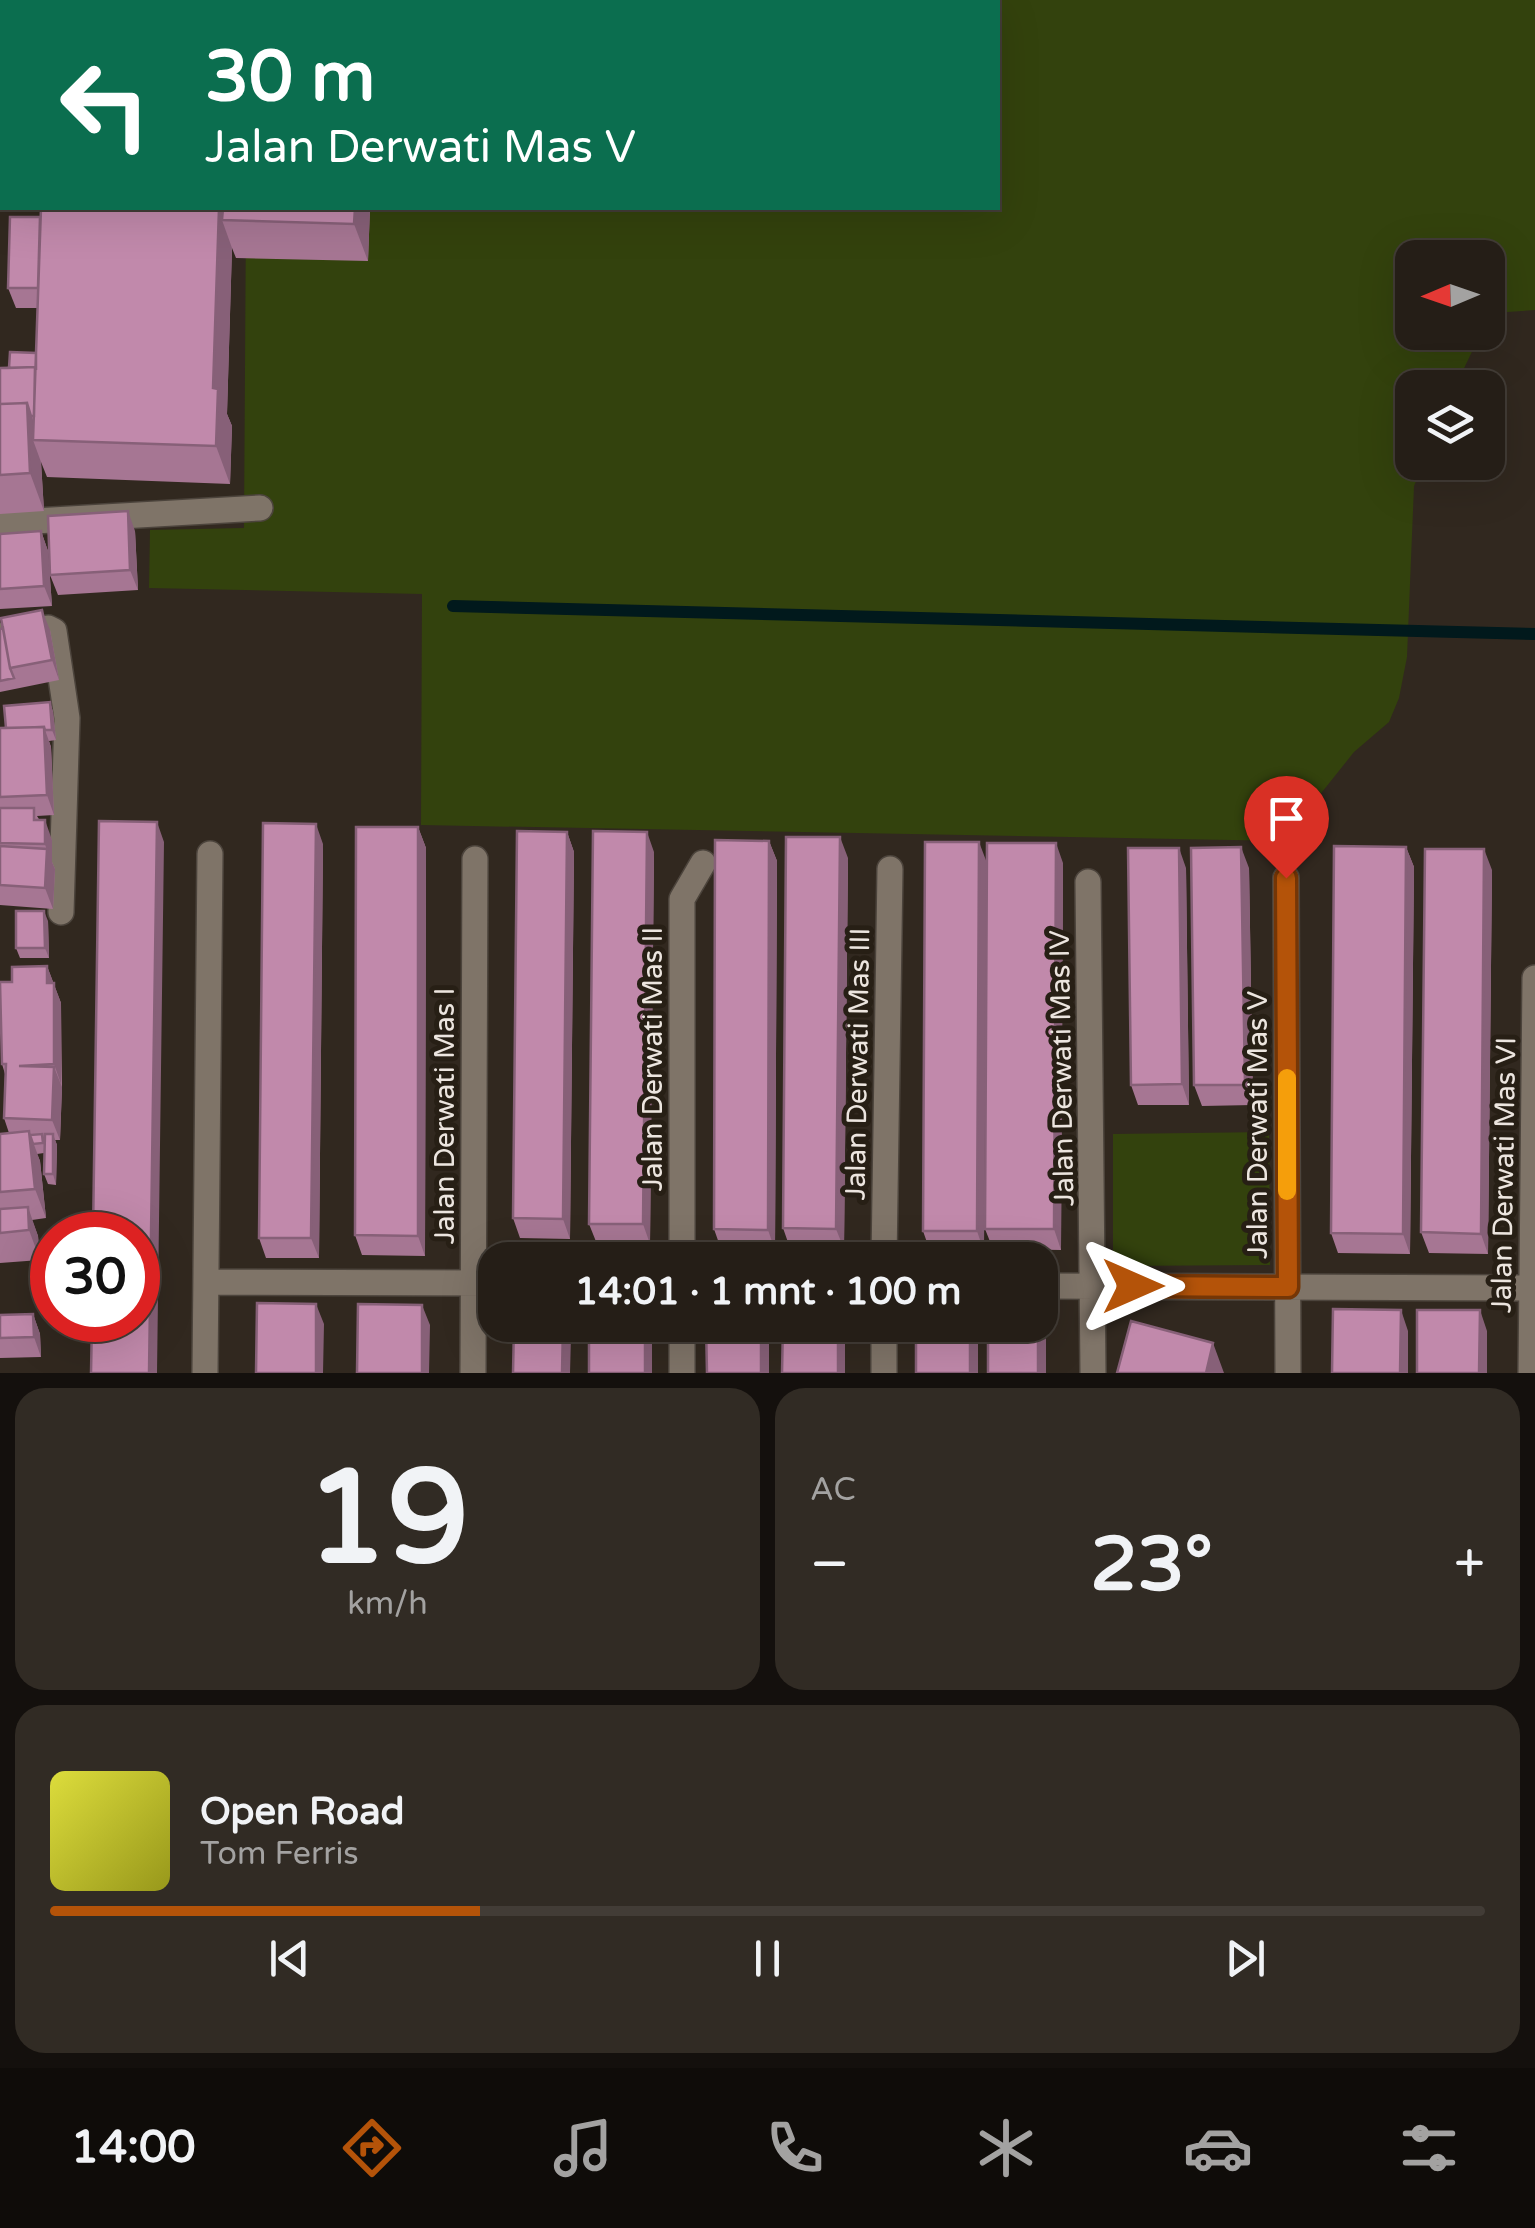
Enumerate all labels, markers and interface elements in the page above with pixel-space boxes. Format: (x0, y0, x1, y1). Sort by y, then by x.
text: 30 m (205, 36, 375, 120)
icon: left (40, 40, 170, 170)
text: Jalan Derwati Mas V (205, 121, 636, 175)
north arrow (1395, 240, 1505, 350)
map controls (1395, 240, 1505, 480)
button: layers (1395, 370, 1505, 480)
pin (1244, 776, 1329, 879)
icon: arrive (1259, 791, 1314, 846)
street label: Jalan Derwati Mas II (636, 927, 670, 1191)
street label: Jalan Derwati Mas III (839, 927, 877, 1201)
street label: Jalan Derwati Mas IV (1043, 930, 1081, 1206)
street label: Jalan Derwati Mas I (428, 988, 462, 1244)
street label: Jalan Derwati Mas V (1241, 991, 1275, 1259)
street label: Jalan Derwati Mas VI (1485, 1037, 1523, 1313)
speed limit sign: 30 (30, 1212, 160, 1342)
position arrow (1081, 1234, 1185, 1338)
text: 14:01 · 1 mnt · 100 m (575, 1269, 961, 1315)
text: 19 (306, 1442, 469, 1598)
text: AC (810, 1471, 856, 1509)
text: 23° (1090, 1520, 1213, 1610)
text: − (810, 1532, 849, 1598)
text: + (1454, 1532, 1485, 1598)
text: km/h (347, 1585, 428, 1623)
text: Open Road (200, 1789, 405, 1835)
text: Tom Ferris (200, 1835, 359, 1873)
icon: previous (262, 1931, 317, 1986)
icon: pause (740, 1931, 795, 1986)
icon: next (1218, 1931, 1273, 1986)
icon: directions (337, 2113, 407, 2183)
icon: music (548, 2113, 618, 2183)
icon: phone (760, 2113, 830, 2183)
icon: climate (971, 2113, 1041, 2183)
icon: car (1183, 2113, 1253, 2183)
icon: filters (1394, 2113, 1464, 2183)
text: 14:00 (71, 2121, 195, 2175)

